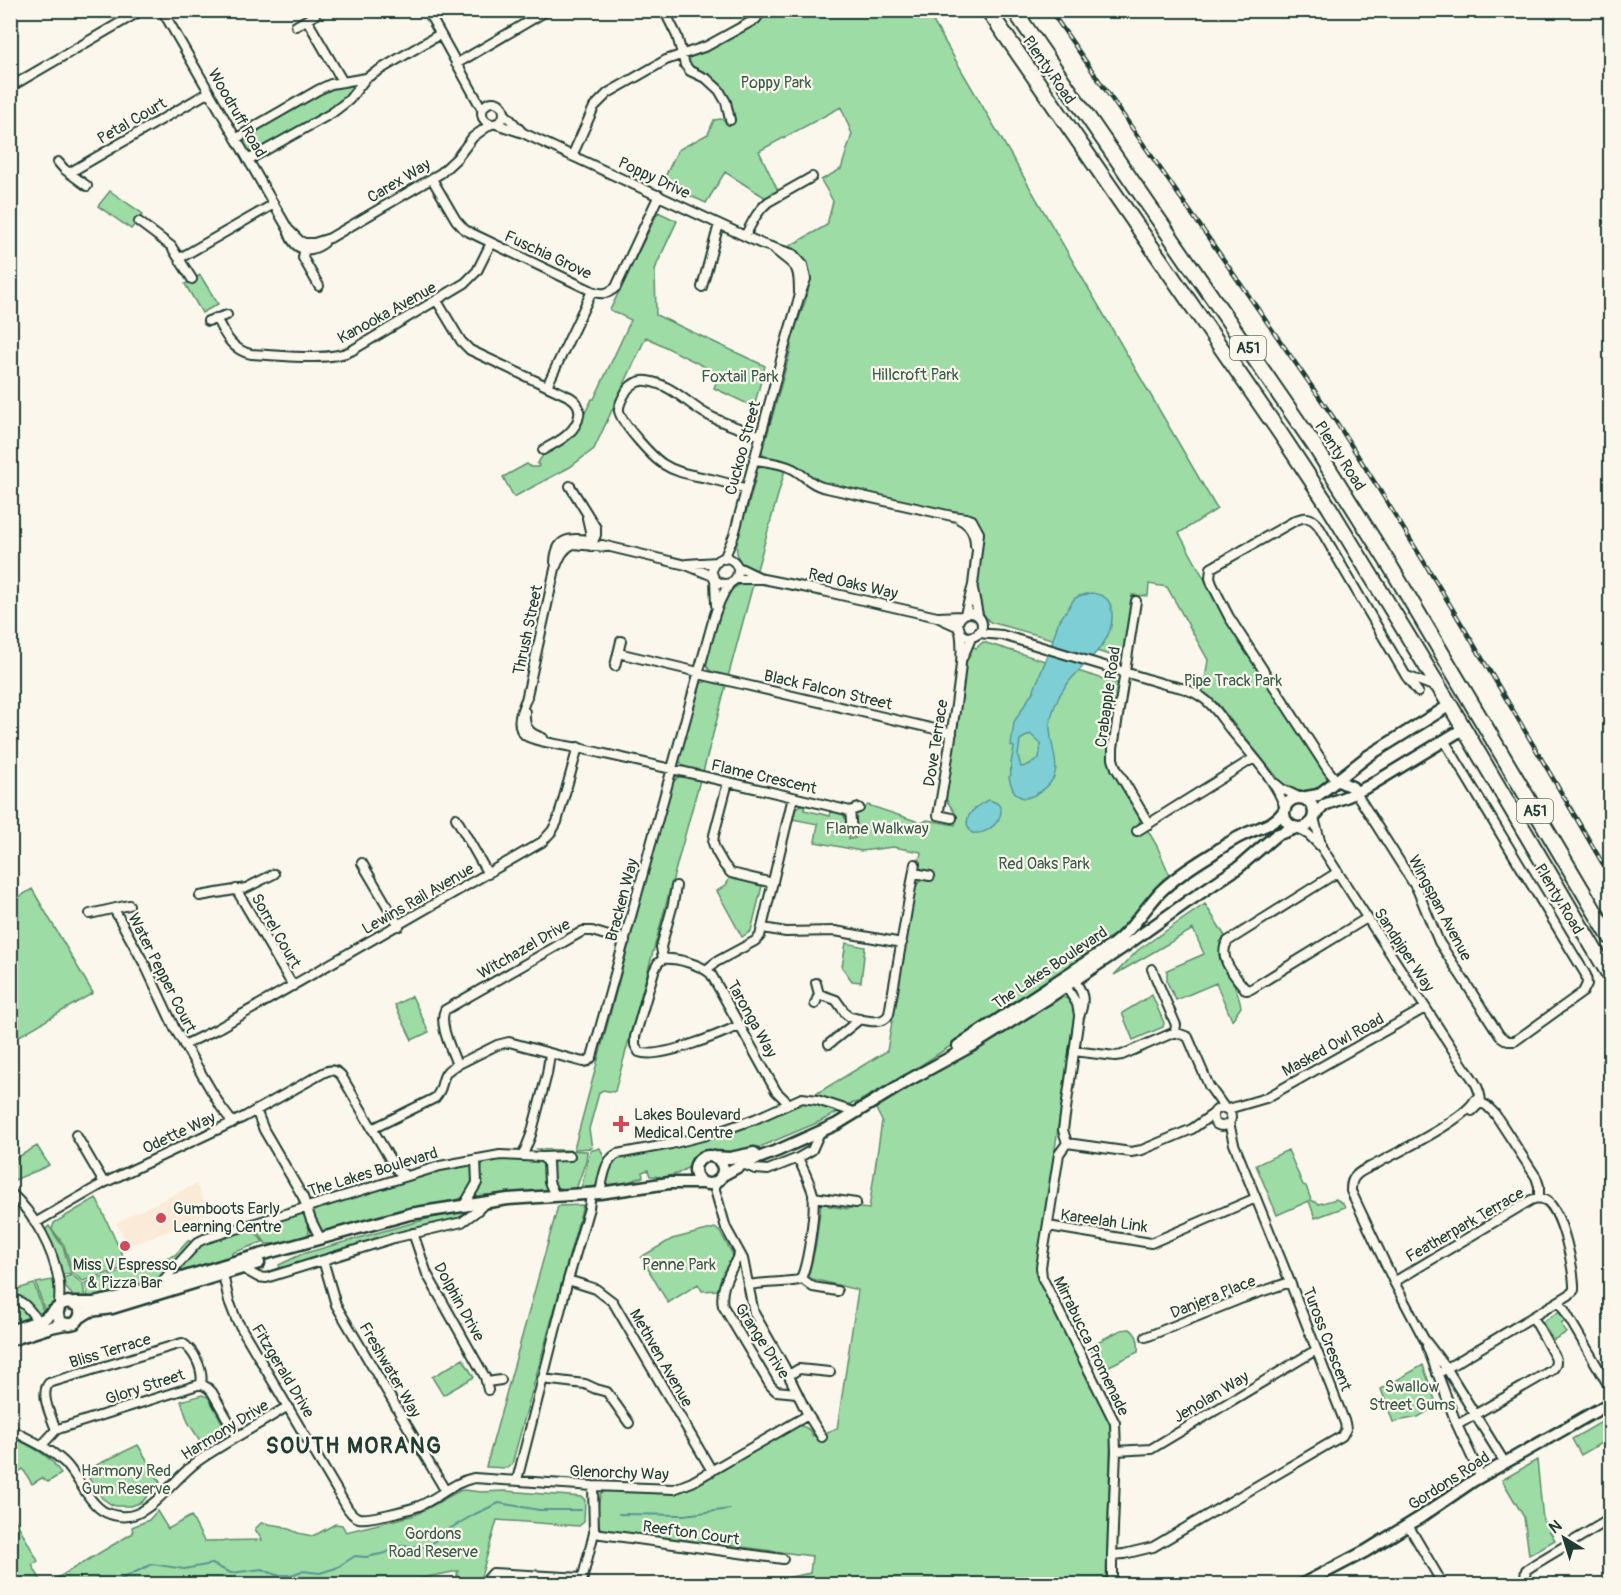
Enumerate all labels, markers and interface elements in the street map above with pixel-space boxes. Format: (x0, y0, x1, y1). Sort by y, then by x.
street label: Plenty Road (1018, 32, 1080, 108)
street label: Woodruff Road (203, 65, 271, 161)
park label: Poppy Park (740, 73, 812, 93)
street label: Petal Court (94, 93, 171, 149)
street label: Poppy Drive (615, 153, 693, 203)
street label: Carex Way (364, 154, 434, 208)
street label: Fuschia Grove (501, 226, 595, 284)
street label: Kanooka Avenue (334, 278, 440, 348)
road number: A51 (1230, 336, 1266, 360)
park label: Hillcroft Park (871, 365, 959, 385)
park label: Foxtail Park (701, 367, 779, 387)
street label: Cuckoo Street (721, 398, 765, 497)
street label: Plenty Road (1310, 417, 1370, 495)
street label: Red Oaks Way (806, 564, 900, 604)
street label: Thrush Street (509, 583, 547, 677)
street label: Crabapple Road (1091, 645, 1125, 749)
street label: Black Falcon Street (762, 666, 895, 715)
park label: Pipe Track Park (1184, 671, 1283, 691)
street label: Dove Terrace (919, 698, 953, 788)
street label: Flame Crescent (709, 755, 819, 799)
road number: A51 (1517, 799, 1553, 823)
park label: Flame Walkway (825, 819, 929, 839)
street label: Wingspan Avenue (1404, 852, 1476, 964)
park label: Red Oaks Park (998, 854, 1090, 874)
street label: Bracken Way (601, 856, 643, 944)
street label: Lewins Rail Avenue (359, 859, 478, 939)
street label: Plenty Road (1530, 860, 1588, 938)
street label: Sorrel Court (247, 890, 306, 972)
street label: Sandpiper Way (1369, 904, 1439, 996)
street label: Water Pepper Court (123, 910, 201, 1037)
street label: Witchazel Drive (474, 914, 574, 984)
street label: The Lakes Boulevard (989, 922, 1111, 1014)
street label: Taronga Way (723, 977, 781, 1061)
street label: Masked Owl Road (1279, 1009, 1387, 1081)
place label: Lakes Boulevard Medical Centre (634, 1105, 741, 1143)
street label: Odette Way (139, 1107, 219, 1159)
marker: Lakes Boulevard Medical Centre (612, 1115, 630, 1133)
street label: The Lakes Boulevard (306, 1143, 440, 1201)
street label: Featherpark Terrace (1402, 1183, 1528, 1267)
place label: Gumboots Early Learning Centre (173, 1199, 282, 1237)
street label: Kareelah Link (1059, 1205, 1149, 1237)
marker: Gumboots Early Learning Centre (154, 1211, 168, 1225)
marker: Miss V Espresso & Pizza Bar (118, 1239, 132, 1253)
place label: Miss V Espresso & Pizza Bar (73, 1255, 178, 1293)
park label: Penne Park (642, 1255, 716, 1275)
street label: Dolphin Drive (429, 1259, 489, 1345)
street label: Danjera Place (1167, 1271, 1259, 1323)
street label: Mirrabucca Promenade (1049, 1273, 1133, 1419)
street label: Tuross Crescent (1298, 1284, 1356, 1394)
street label: Grange Drive (730, 1300, 794, 1383)
street label: Methven Avenue (625, 1305, 697, 1411)
street label: Freshwater Way (355, 1319, 425, 1421)
street label: Fitzgerald Drive (247, 1321, 319, 1422)
street label: Bliss Terrace (67, 1329, 153, 1373)
street label: Glory Street (103, 1365, 188, 1409)
street label: Jenolan Way (1170, 1367, 1252, 1427)
park label: Swallow Street Gums (1369, 1377, 1455, 1415)
street label: Harmony Drive (178, 1395, 272, 1465)
district label: SOUTH MORANG (266, 1432, 442, 1460)
street label: Gordons Road (1405, 1447, 1493, 1515)
park label: Harmony Red Gum Reserve (81, 1461, 171, 1499)
street label: Glenorchy Way (569, 1461, 669, 1485)
north arrow (1534, 1508, 1594, 1568)
street label: Reefton Court (641, 1516, 741, 1550)
text: N (1545, 1516, 1566, 1538)
park label: Gordons Road Reserve (388, 1524, 478, 1562)

